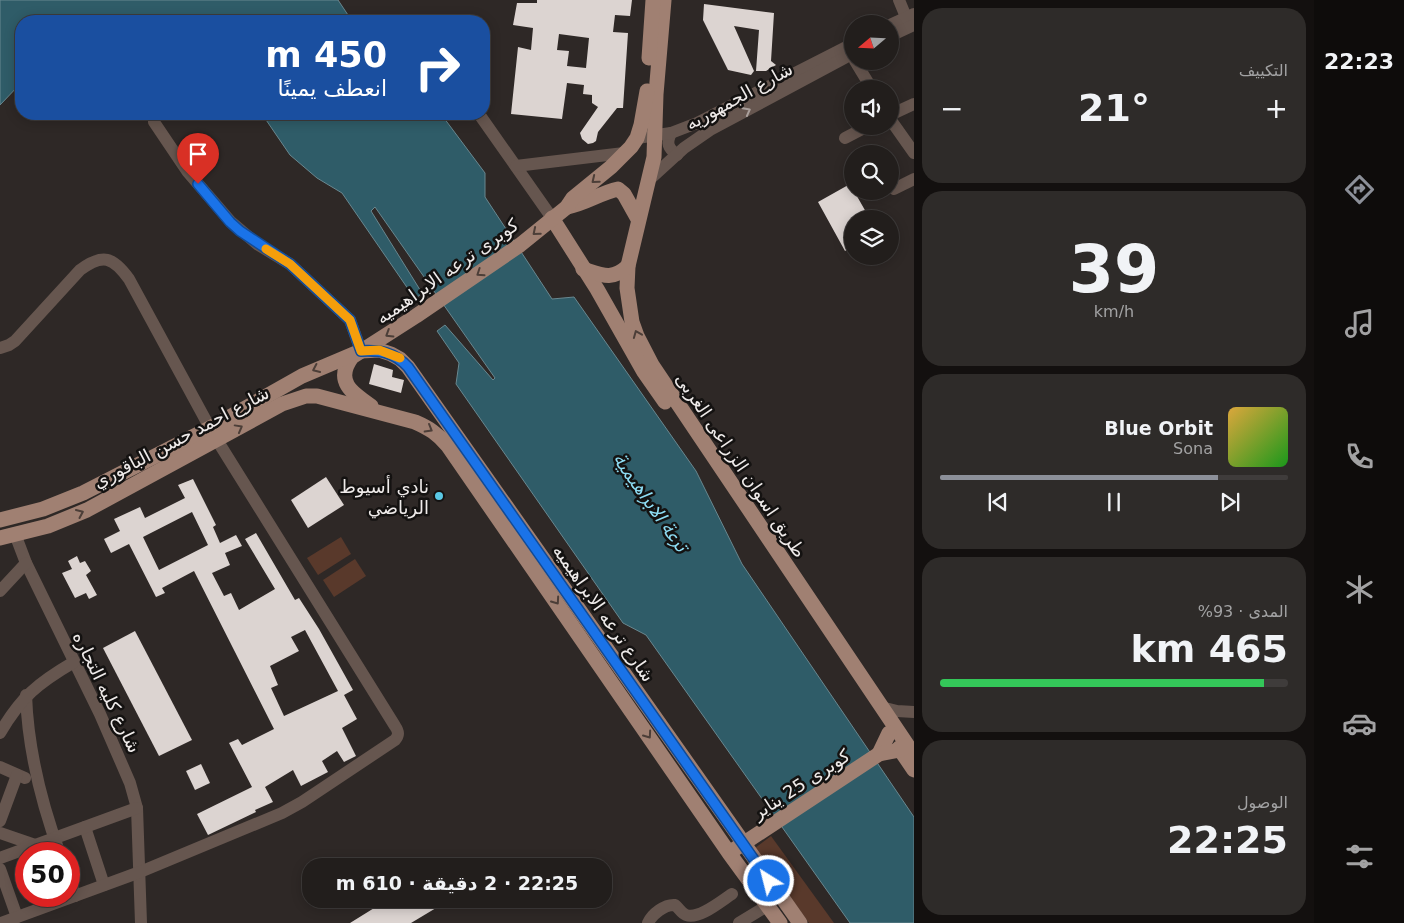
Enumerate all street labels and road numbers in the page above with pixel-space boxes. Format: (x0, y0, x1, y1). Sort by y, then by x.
street label: شارع الجمهوريه (682, 58, 797, 135)
street label: كوبرى ترعه الابراهيميه (372, 214, 523, 329)
street label: طريق اسوان الزراعى الغربى (671, 369, 811, 562)
street label: شارع احمد حسن الباقوري (89, 382, 273, 493)
street label: شارع ترعه الابراهيميه (548, 540, 659, 686)
street label: شارع كليه التجاره (68, 628, 145, 756)
street label: كوبرى 25 يناير (747, 744, 855, 825)

